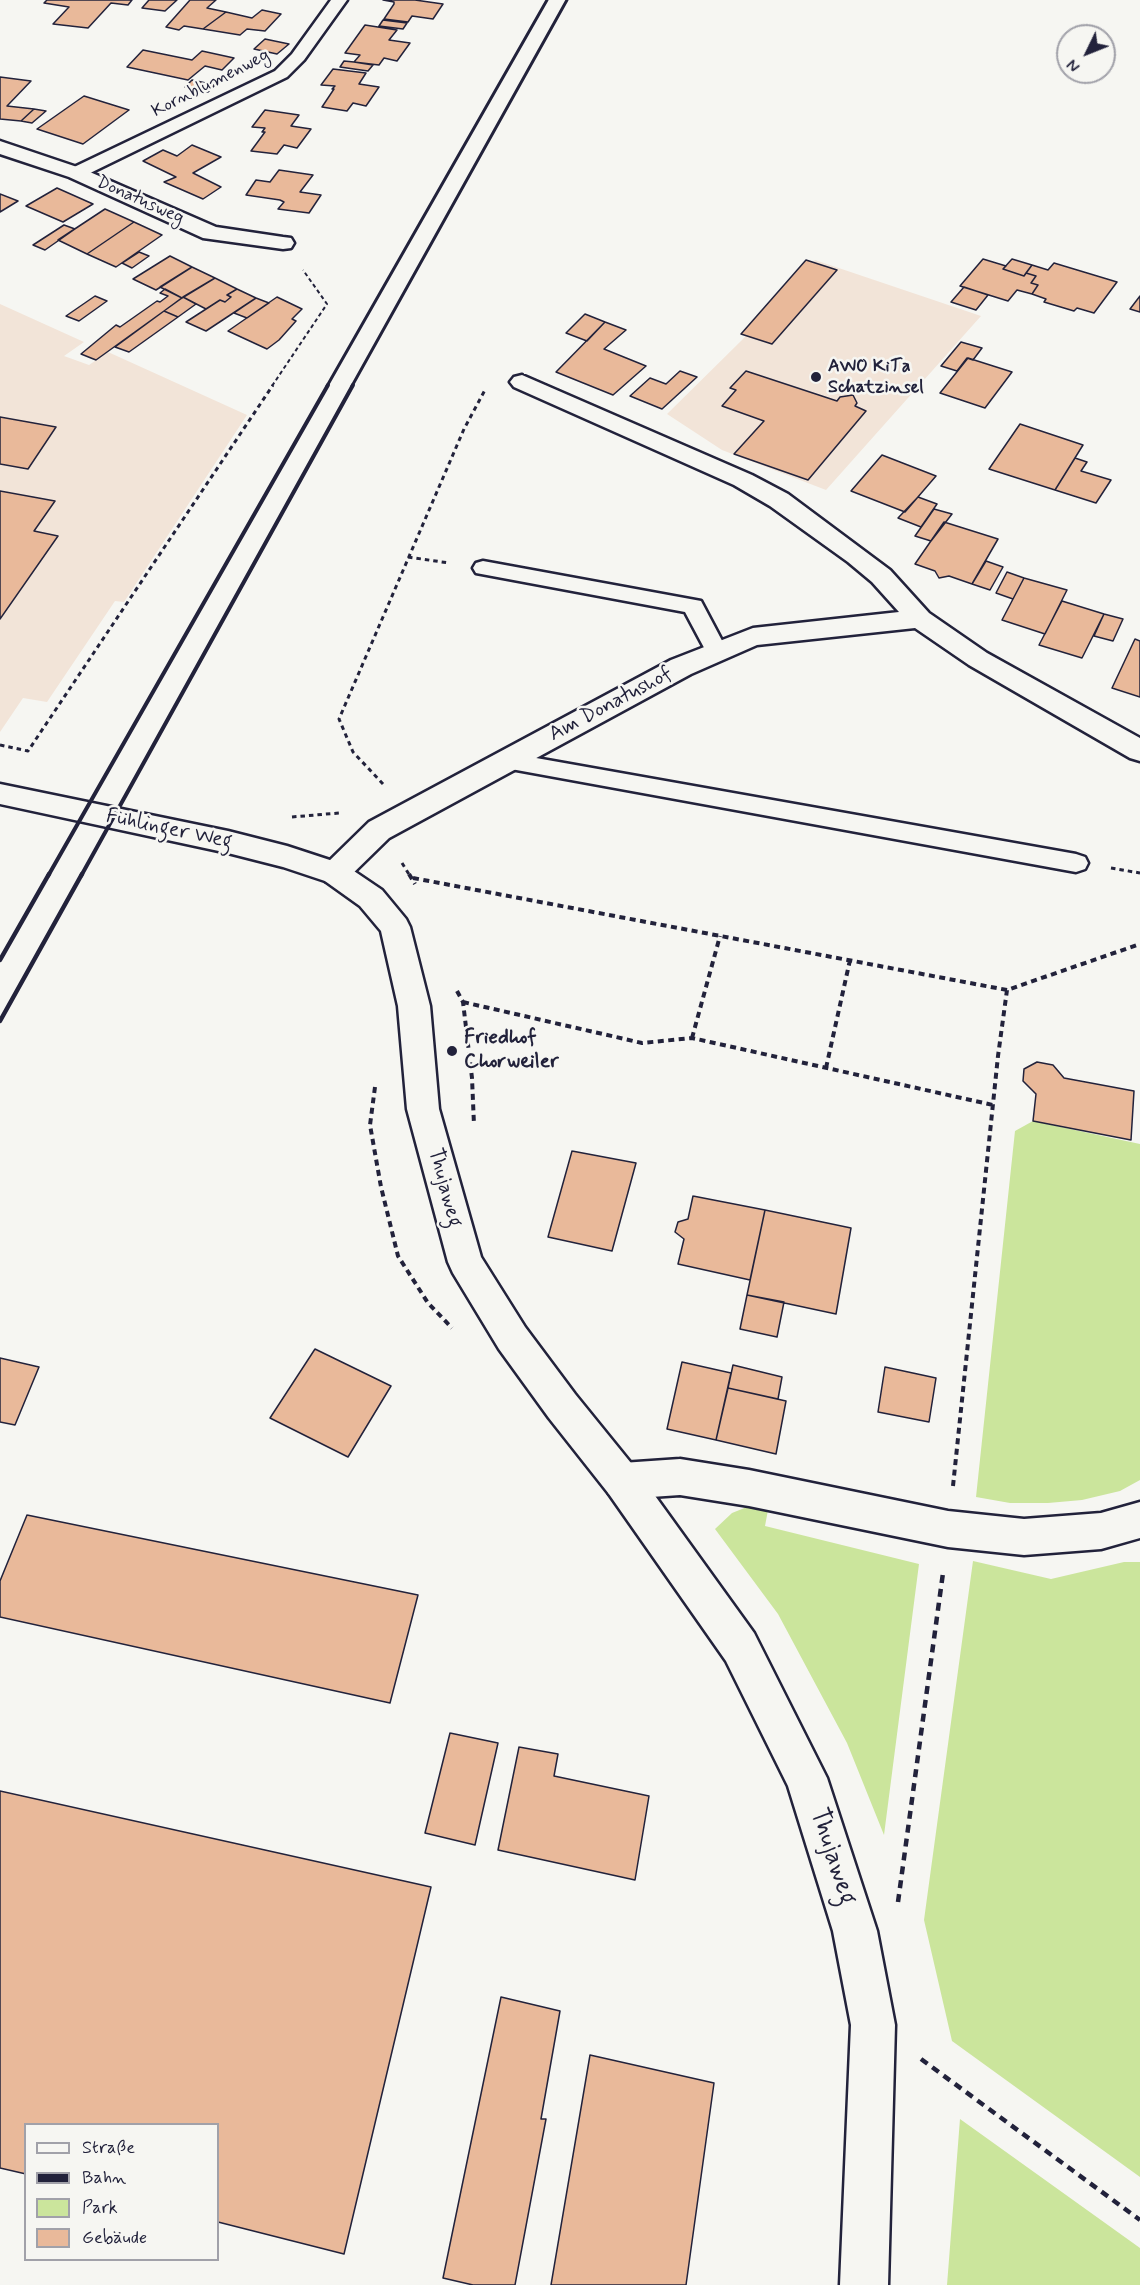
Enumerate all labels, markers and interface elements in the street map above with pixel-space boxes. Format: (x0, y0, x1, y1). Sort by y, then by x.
north arrow (1056, 24, 1116, 84)
street label: Kornblumenweg (149, 45, 273, 123)
text: N (1063, 54, 1085, 76)
street label: Donatusweg (93, 172, 187, 230)
place label: AWO KiTa Schatzinsel (828, 356, 924, 398)
marker: AWO KiTa Schatzinsel (809, 370, 823, 384)
street label: Am Donatushof (545, 662, 677, 748)
street label: Fühlinger Weg (104, 804, 234, 856)
place label: Friedhof Chorweiler (464, 1026, 559, 1076)
marker: Friedhof Chorweiler (445, 1044, 459, 1058)
street label: Thujaweg (421, 1146, 467, 1230)
street label: Thujaweg (802, 1805, 862, 1909)
legend (24, 2123, 219, 2261)
text: Straße (82, 2136, 135, 2160)
text: Bahn (82, 2166, 126, 2190)
text: Park (82, 2196, 118, 2220)
text: Gebäude (82, 2226, 147, 2250)

